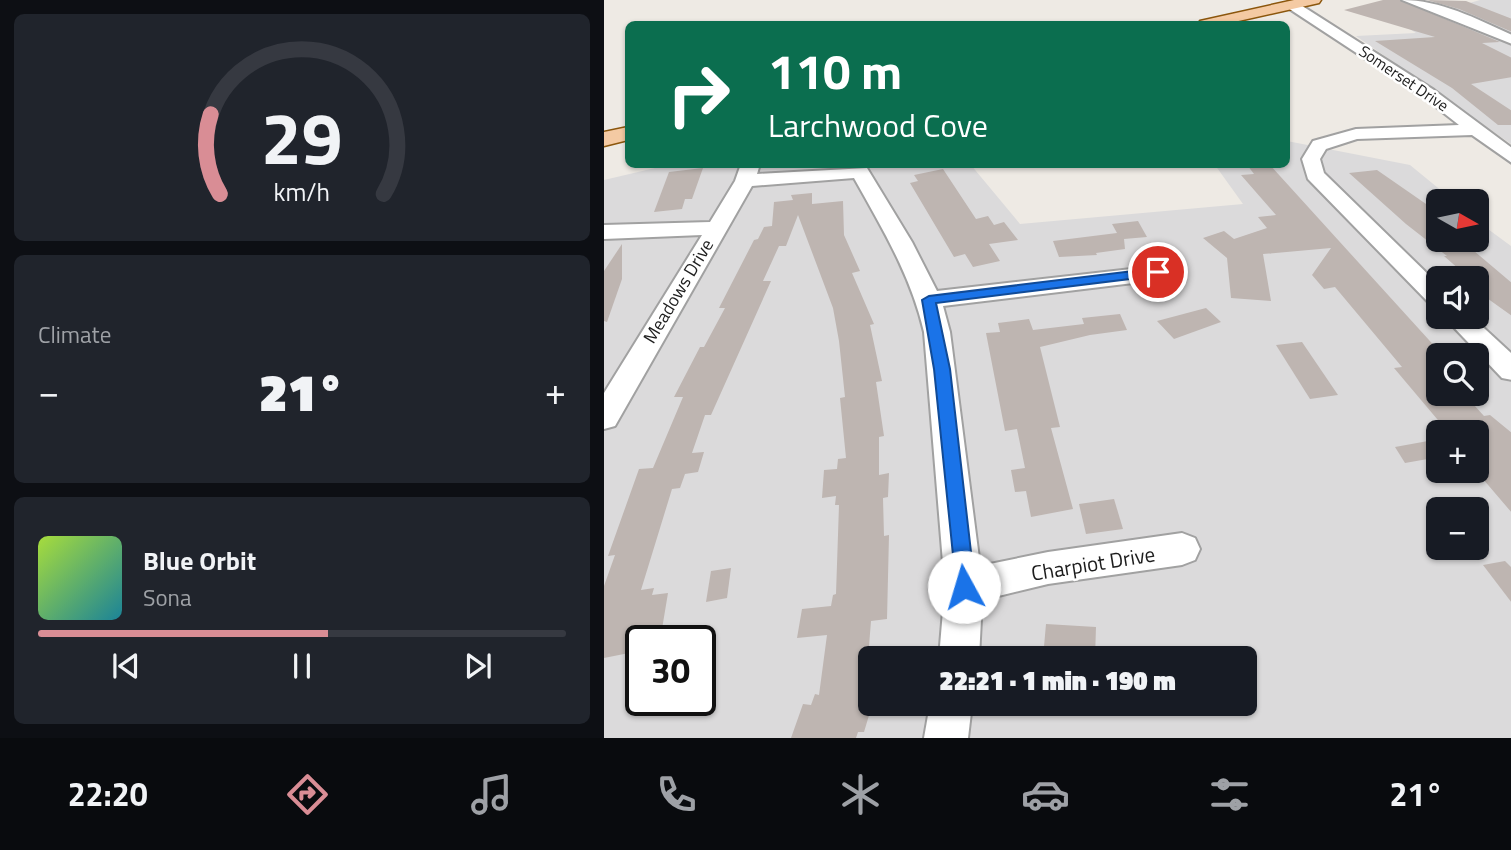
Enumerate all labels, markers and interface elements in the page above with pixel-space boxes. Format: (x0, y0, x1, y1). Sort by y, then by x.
text: 110 m (768, 33, 902, 108)
street label: Somerset Drive (1354, 39, 1454, 117)
icon: right (653, 49, 744, 140)
text: 29 (261, 82, 343, 192)
text: Larchwood Cove (768, 101, 988, 149)
text: km/h (274, 172, 330, 210)
north arrow (1426, 189, 1490, 252)
map controls (1426, 189, 1489, 560)
street label: Meadows Drive (636, 234, 720, 348)
pin (1128, 242, 1188, 302)
icon: arrive (1139, 253, 1177, 291)
button: sound (1426, 266, 1489, 329)
text: Climate (38, 317, 111, 352)
button: search (1426, 343, 1489, 406)
text: 21° (259, 352, 345, 431)
text: − (38, 362, 59, 420)
text: + (545, 362, 566, 420)
button: + (1426, 420, 1489, 483)
button: − (1426, 497, 1489, 560)
street label: Charpiot Drive (1029, 537, 1157, 589)
text: Blue Orbit (143, 541, 256, 580)
position arrow (927, 550, 1001, 624)
text: Sona (143, 580, 191, 615)
speed limit sign: 30 (625, 625, 716, 716)
icon: previous (107, 647, 145, 685)
icon: pause (283, 647, 321, 685)
icon: next (459, 647, 497, 685)
text: 22:21 · 1 min · 190 m (939, 661, 1176, 700)
text: 22:20 (68, 770, 148, 818)
icon: directions (283, 770, 332, 819)
icon: music (467, 770, 516, 819)
icon: phone (652, 770, 701, 819)
icon: climate (836, 770, 885, 819)
icon: car (1021, 770, 1070, 819)
icon: filters (1205, 770, 1254, 819)
text: 21° (1389, 770, 1443, 818)

